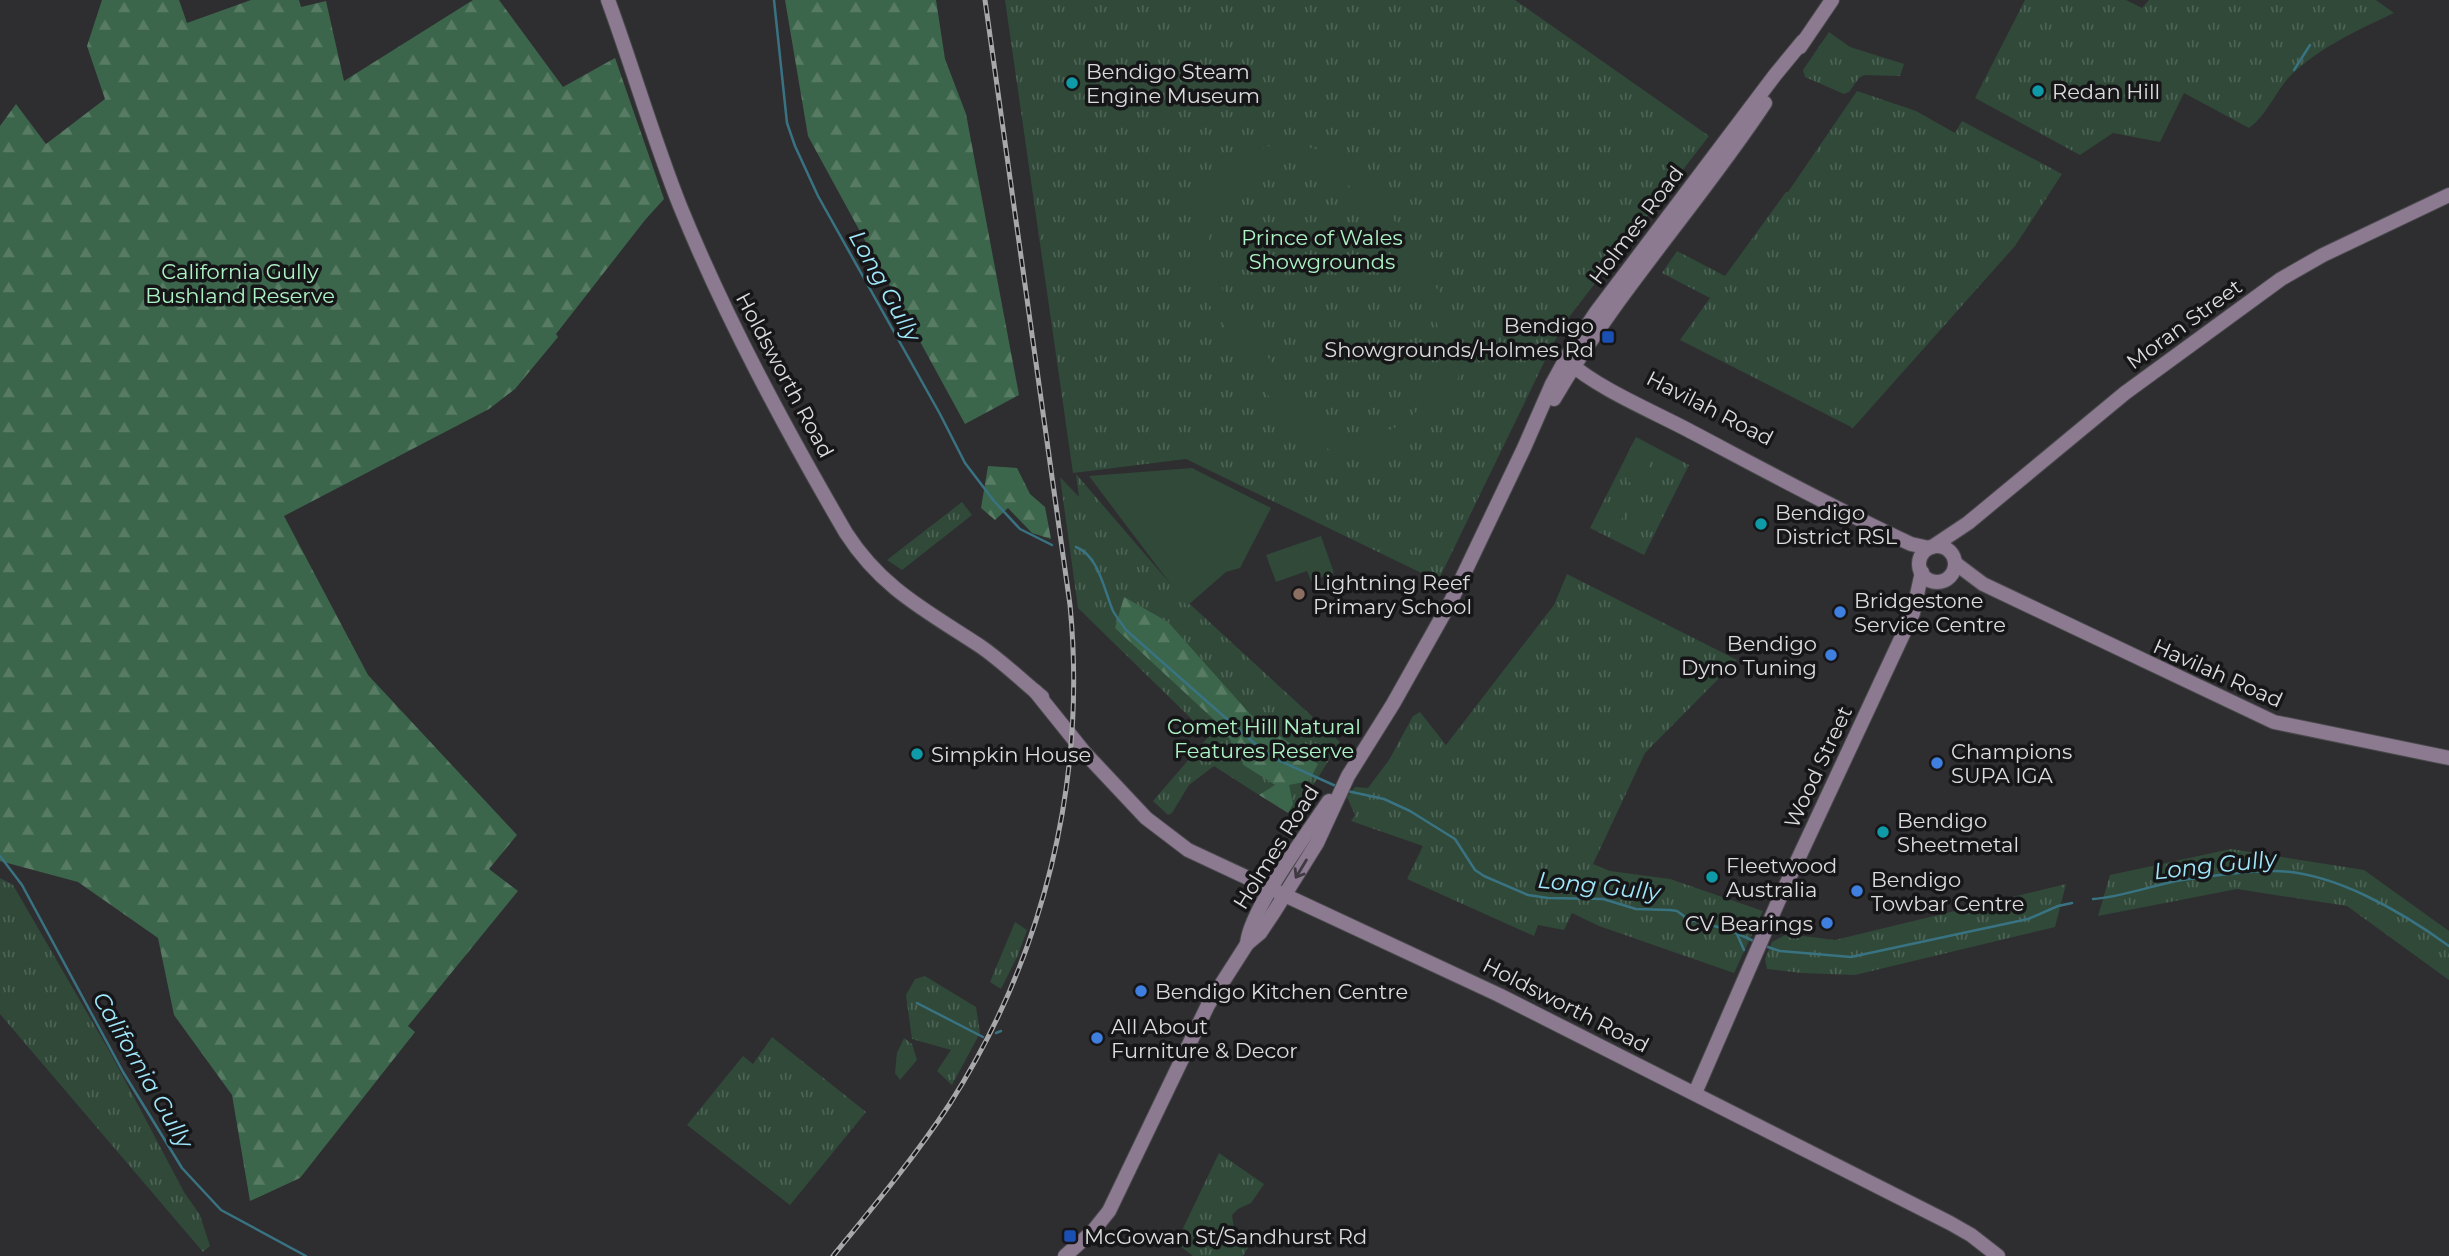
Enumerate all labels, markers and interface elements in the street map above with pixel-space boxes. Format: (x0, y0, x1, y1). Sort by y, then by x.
place label: Bendigo Steam Engine Museum (1086, 59, 1260, 108)
marker: Bendigo Steam Engine Museum (1064, 75, 1080, 91)
place label: Redan Hill (2052, 79, 2160, 104)
marker: Redan Hill (2030, 83, 2046, 99)
street label: Holmes Road (1583, 161, 1689, 289)
water label: Long Gully (843, 225, 928, 348)
park label: Prince of Wales Showgrounds (1241, 225, 1403, 274)
park label: California Gully Bushland Reserve (145, 259, 335, 308)
street label: Moran Street (2121, 274, 2247, 374)
street label: Holdsworth Road (731, 288, 839, 462)
place label: Bendigo Showgrounds/Holmes Rd (1324, 313, 1594, 362)
marker: Bendigo Showgrounds/Holmes Rd (1600, 329, 1616, 345)
street label: Havilah Road (1642, 365, 1778, 451)
place label: Bendigo District RSL (1775, 500, 1898, 549)
marker: Bendigo District RSL (1753, 516, 1769, 532)
place label: Lightning Reef Primary School (1313, 570, 1472, 619)
marker: Lightning Reef Primary School (1291, 586, 1307, 602)
place label: Bridgestone Service Centre (1854, 588, 2006, 637)
marker: Bridgestone Service Centre (1832, 604, 1848, 620)
place label: Bendigo Dyno Tuning (1681, 631, 1817, 680)
street label: Havilah Road (2149, 633, 2287, 713)
marker: Bendigo Dyno Tuning (1823, 647, 1839, 663)
street label: Wood Street (1779, 702, 1857, 832)
park label: Comet Hill Natural Features Reserve (1167, 714, 1361, 763)
place label: Champions SUPA IGA (1951, 739, 2072, 788)
place label: Simpkin House (931, 742, 1091, 767)
marker: Simpkin House (909, 746, 925, 762)
marker: Champions SUPA IGA (1929, 755, 1945, 771)
street label: Holmes Road (1228, 780, 1324, 914)
place label: Bendigo Sheetmetal (1897, 808, 2019, 857)
marker: Bendigo Sheetmetal (1875, 824, 1891, 840)
water label: Long Gully (2152, 844, 2279, 885)
place label: Fleetwood Australia (1726, 853, 1837, 902)
one-way arrow (1294, 859, 1308, 879)
water label: Long Gully (1536, 866, 1663, 907)
place label: Bendigo Towbar Centre (1871, 867, 2024, 916)
marker: Fleetwood Australia (1704, 869, 1720, 885)
marker: Bendigo Towbar Centre (1849, 883, 1865, 899)
place label: CV Bearings (1685, 911, 1813, 936)
marker: CV Bearings (1819, 915, 1835, 931)
street label: Holdsworth Road (1479, 952, 1653, 1058)
place label: Bendigo Kitchen Centre (1155, 979, 1408, 1004)
marker: Bendigo Kitchen Centre (1133, 983, 1149, 999)
water label: California Gully (87, 987, 200, 1155)
place label: All About Furniture & Decor (1111, 1014, 1298, 1063)
marker: All About Furniture & Decor (1089, 1030, 1105, 1046)
place label: McGowan St/Sandhurst Rd (1084, 1224, 1367, 1249)
marker: McGowan St/Sandhurst Rd (1062, 1228, 1078, 1244)

